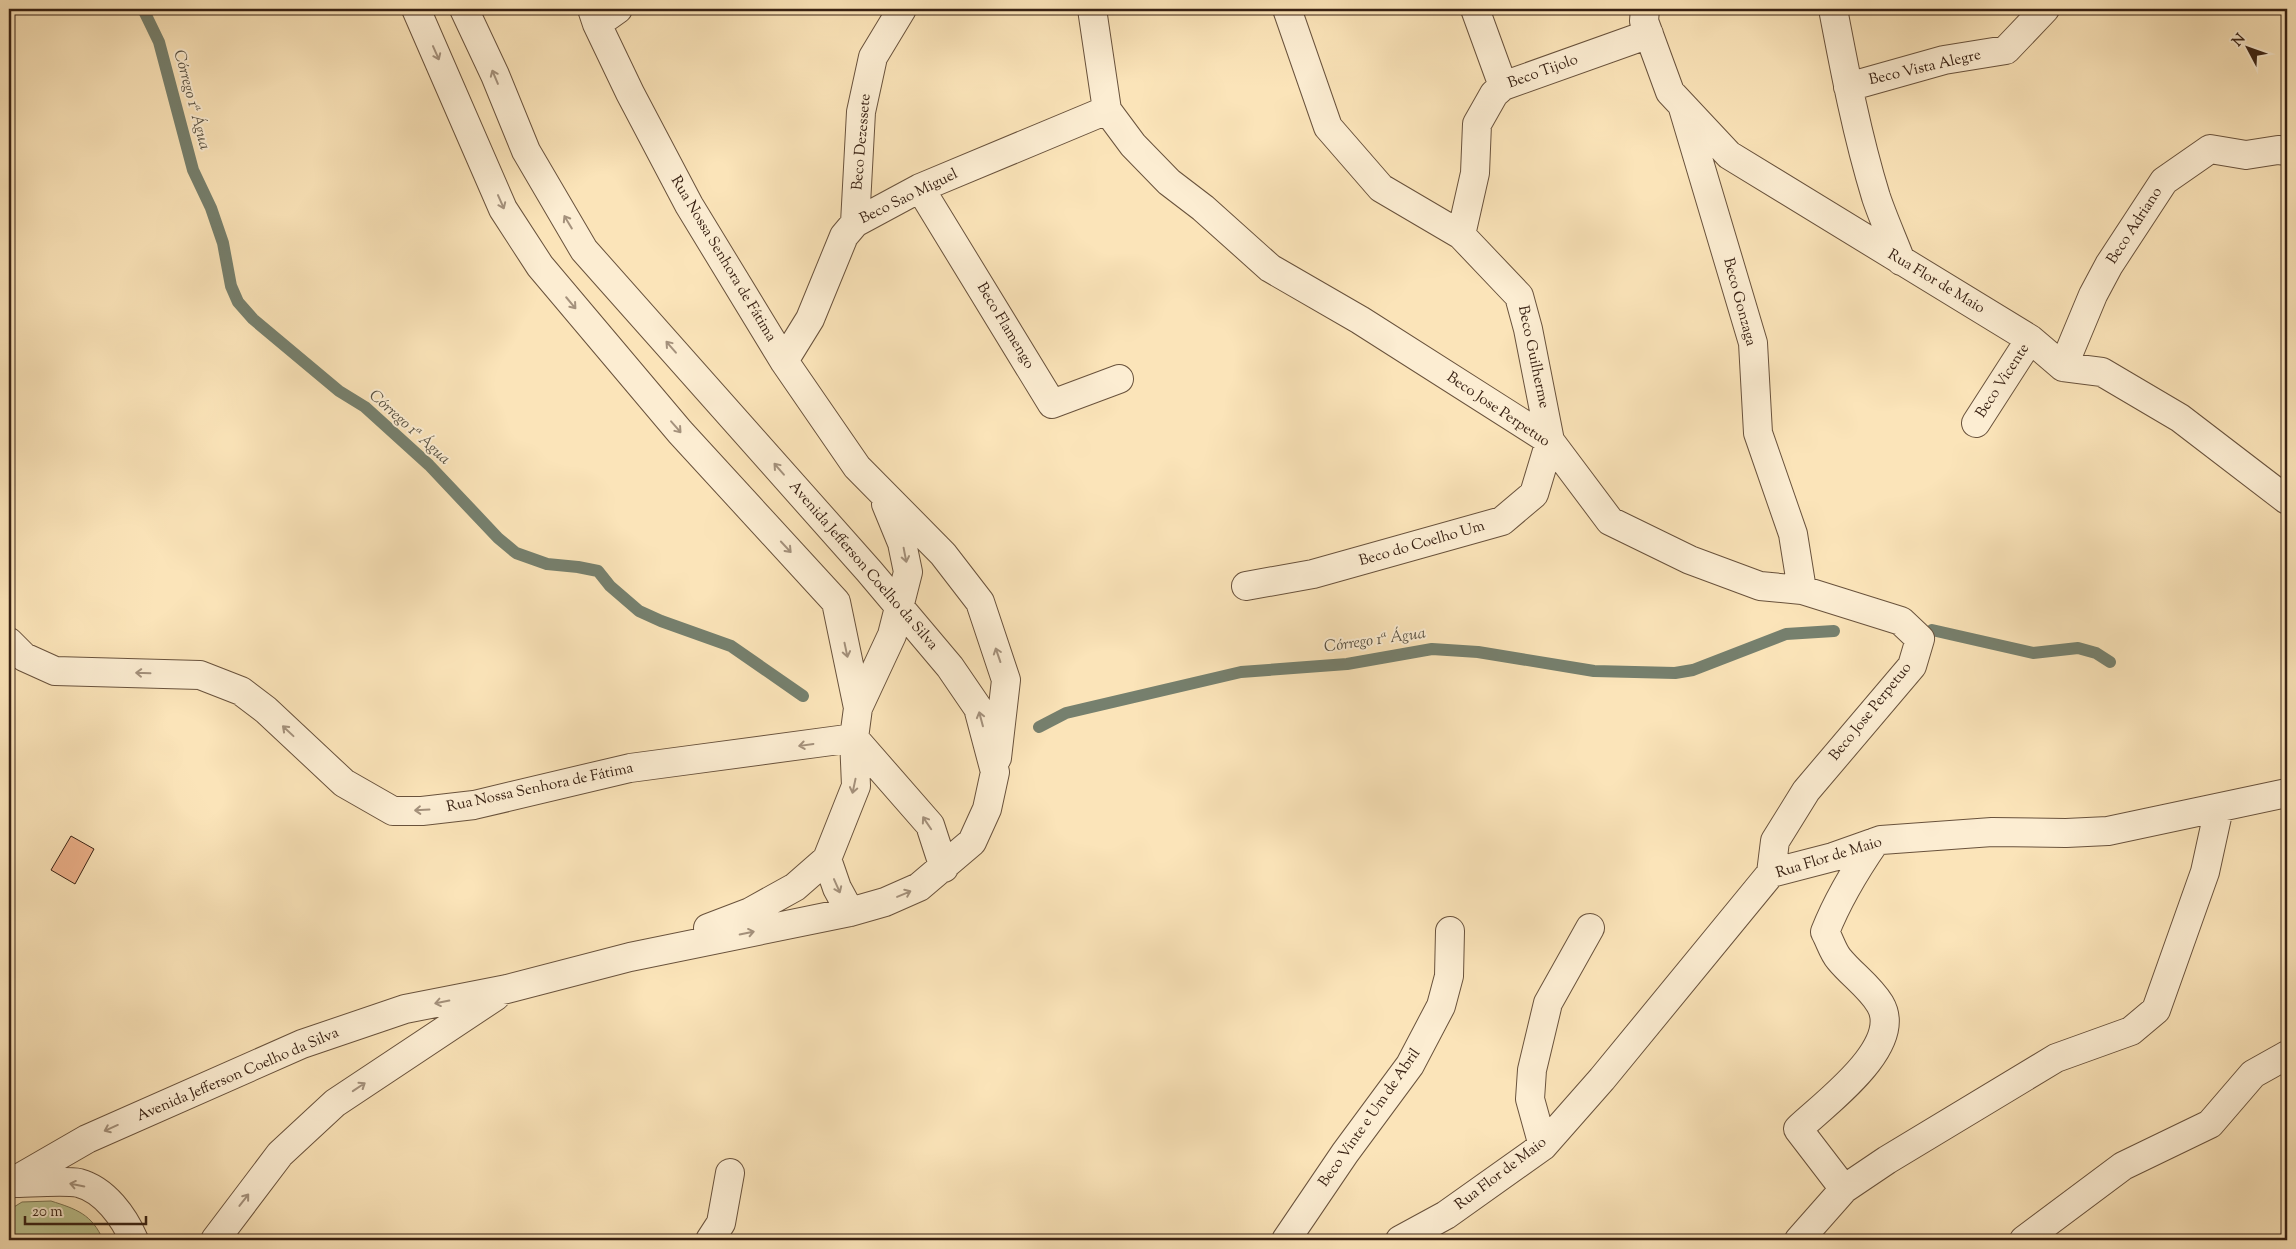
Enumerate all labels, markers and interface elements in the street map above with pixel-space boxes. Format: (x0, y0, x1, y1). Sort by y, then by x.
north arrow (2224, 22, 2274, 72)
text: N (2228, 30, 2251, 52)
one-way arrow (431, 45, 441, 60)
street label: Beco Vista Alegre (1867, 45, 1983, 91)
water label: Córrego 1ª Água (167, 48, 215, 152)
street label: Beco Tijolo (1505, 50, 1581, 94)
one-way arrow (490, 70, 500, 85)
street label: Beco Dezessete (847, 93, 877, 191)
street label: Beco Sao Miguel (856, 164, 962, 230)
street label: Rua Nossa Senhora de Fátima (665, 172, 781, 346)
street label: Beco Adriano (2102, 183, 2168, 269)
one-way arrow (496, 194, 506, 209)
one-way arrow (562, 216, 572, 230)
street label: Rua Flor de Maio (1883, 245, 1989, 319)
street label: Beco Gonzaga (1717, 256, 1761, 349)
street label: Beco Flamengo (971, 279, 1039, 373)
one-way arrow (566, 297, 577, 310)
street label: Beco Guilherme (1512, 304, 1554, 410)
one-way arrow (665, 340, 677, 353)
street label: Beco Vicente (1971, 340, 2035, 422)
street label: Beco Jose Perpetuo (1442, 367, 1554, 453)
water label: Córrego 1ª Água (363, 385, 455, 471)
one-way arrow (671, 421, 682, 434)
one-way arrow (773, 462, 784, 475)
street label: Avenida Jefferson Coelho da Silva (784, 477, 942, 655)
street label: Beco do Coelho Um (1357, 516, 1488, 572)
one-way arrow (780, 541, 792, 554)
one-way arrow (900, 547, 910, 563)
water label: Córrego 1ª Água (1323, 622, 1427, 660)
one-way arrow (842, 641, 851, 657)
one-way arrow (993, 648, 1002, 664)
street label: Beco Jose Perpetuo (1825, 658, 1917, 766)
one-way arrow (135, 669, 151, 678)
one-way arrow (975, 711, 985, 727)
one-way arrow (281, 725, 294, 736)
one-way arrow (798, 740, 814, 750)
street label: Rua Nossa Senhora de Fátima (445, 758, 635, 818)
one-way arrow (848, 778, 858, 794)
one-way arrow (414, 806, 430, 815)
one-way arrow (922, 816, 932, 830)
street label: Rua Flor de Maio (1773, 832, 1885, 884)
one-way arrow (833, 878, 843, 893)
one-way arrow (896, 888, 911, 898)
one-way arrow (738, 928, 754, 937)
one-way arrow (435, 998, 451, 1007)
street label: Avenida Jefferson Coelho da Silva (134, 1023, 342, 1127)
street label: Beco Vinte e Um de Abril (1314, 1044, 1426, 1192)
one-way arrow (351, 1082, 365, 1092)
one-way arrow (104, 1124, 119, 1134)
street label: Rua Flor de Maio (1451, 1132, 1551, 1216)
one-way arrow (69, 1179, 85, 1189)
scale bar (25, 1194, 146, 1226)
one-way arrow (238, 1194, 249, 1207)
text: 20 m (32, 1202, 63, 1223)

